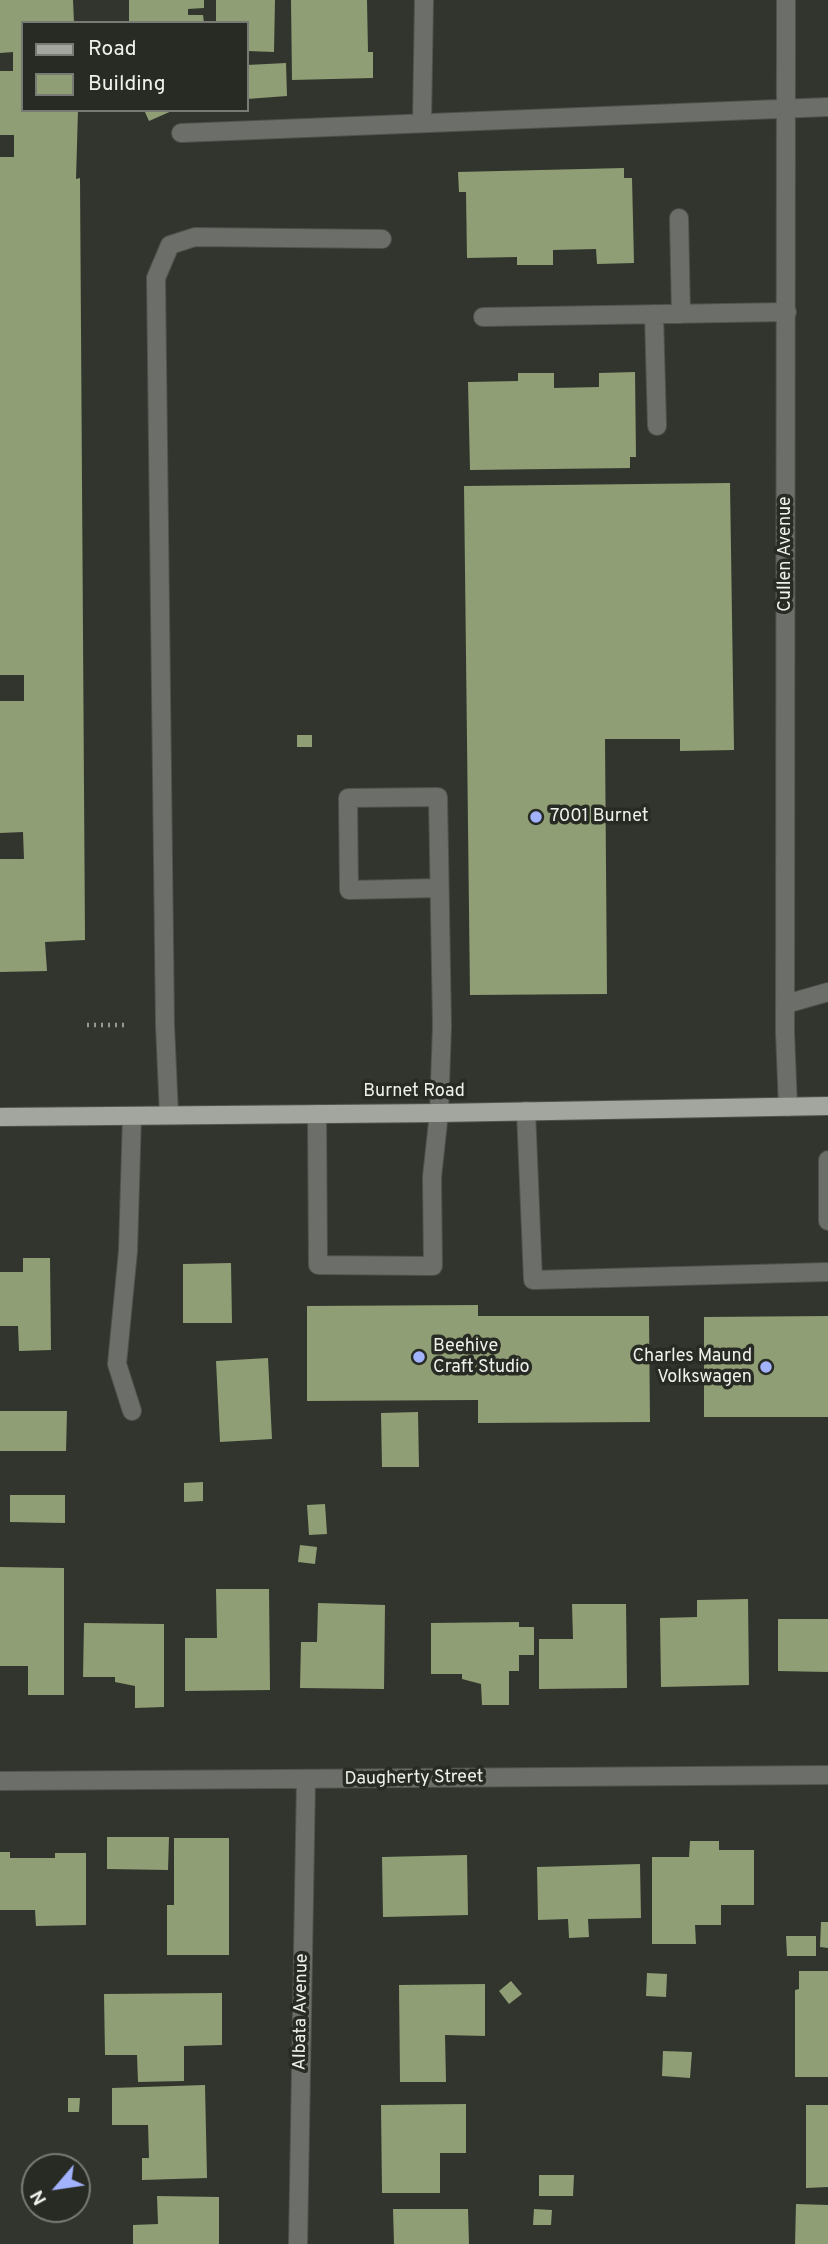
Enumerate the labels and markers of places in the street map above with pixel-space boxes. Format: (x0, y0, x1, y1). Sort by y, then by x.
place label: 7001 Burnet (550, 806, 648, 828)
marker: 7001 Burnet (528, 809, 544, 825)
place label: Beehive Craft Studio (433, 1336, 530, 1378)
place label: Charles Maund Volkswagen (632, 1346, 752, 1388)
marker: Beehive Craft Studio (411, 1349, 427, 1365)
marker: Charles Maund Volkswagen (758, 1359, 774, 1375)

